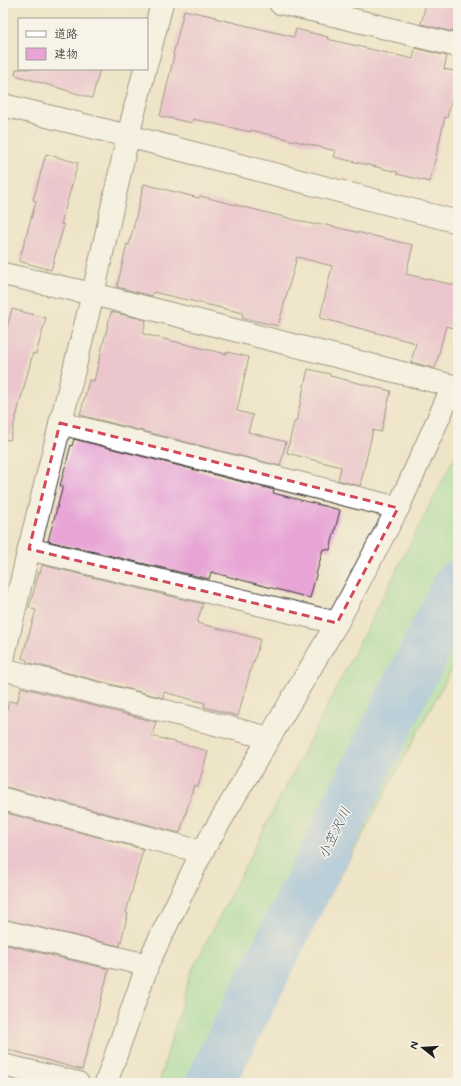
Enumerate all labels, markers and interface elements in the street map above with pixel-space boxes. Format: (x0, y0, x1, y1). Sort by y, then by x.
legend (18, 18, 148, 70)
text: 道路 (54, 27, 78, 43)
text: 建物 (54, 47, 78, 63)
water label: 小笠沢川 (315, 804, 355, 863)
north arrow (403, 1028, 443, 1068)
text: N (407, 1040, 422, 1051)

